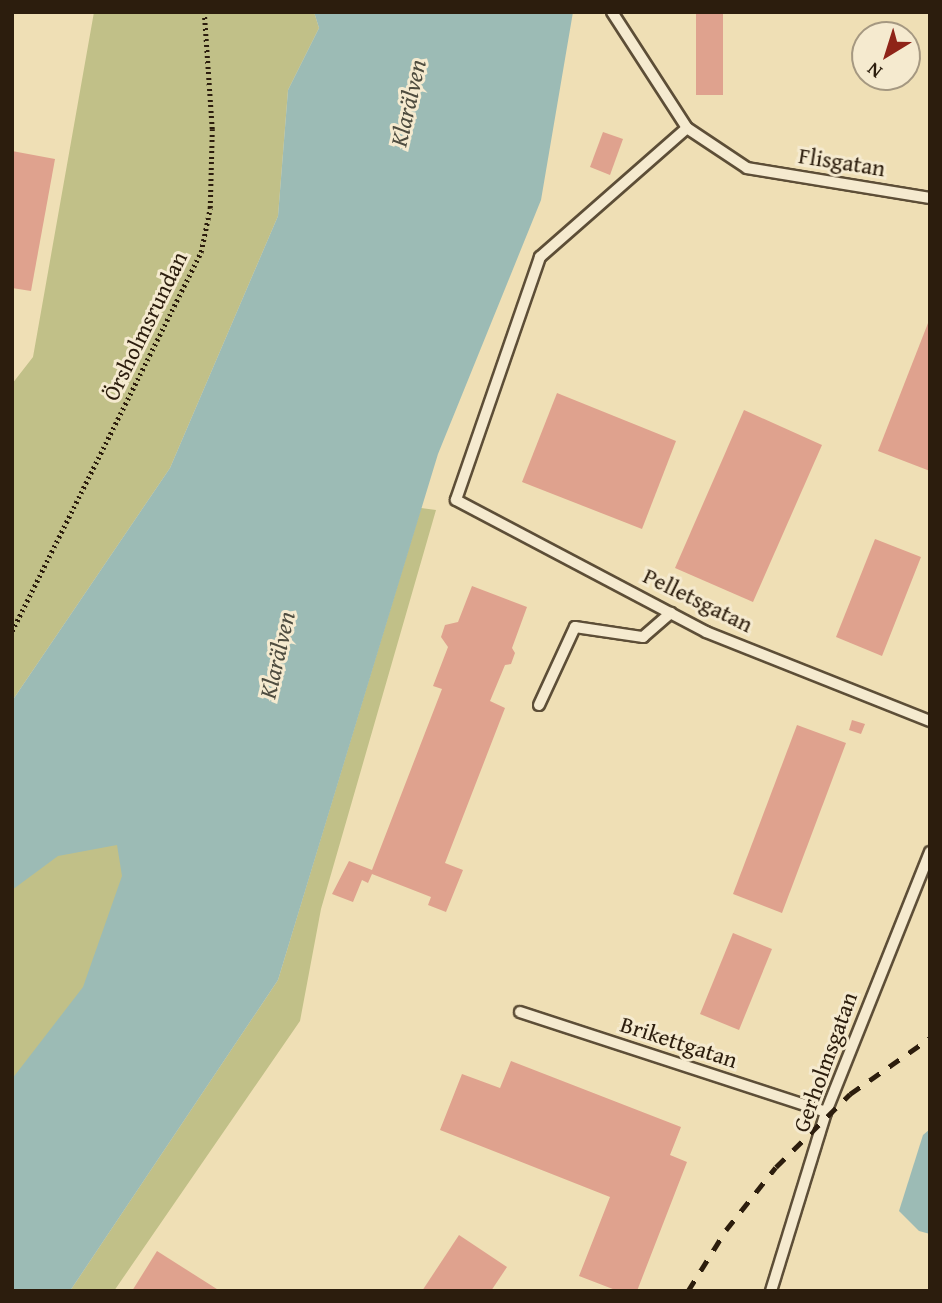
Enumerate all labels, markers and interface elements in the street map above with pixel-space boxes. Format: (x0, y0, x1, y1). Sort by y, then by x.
north arrow (851, 21, 921, 91)
text: N (861, 56, 888, 86)
water label: Klarälven (384, 57, 432, 149)
street label: Flisgatan (797, 142, 887, 182)
street label: Örsholmsrundan (97, 247, 193, 405)
street label: Pelletsgatan (639, 562, 757, 638)
water label: Klarälven (253, 609, 301, 701)
street label: Gerholmsgatan (787, 988, 863, 1136)
street label: Brikettgatan (617, 1010, 741, 1074)

